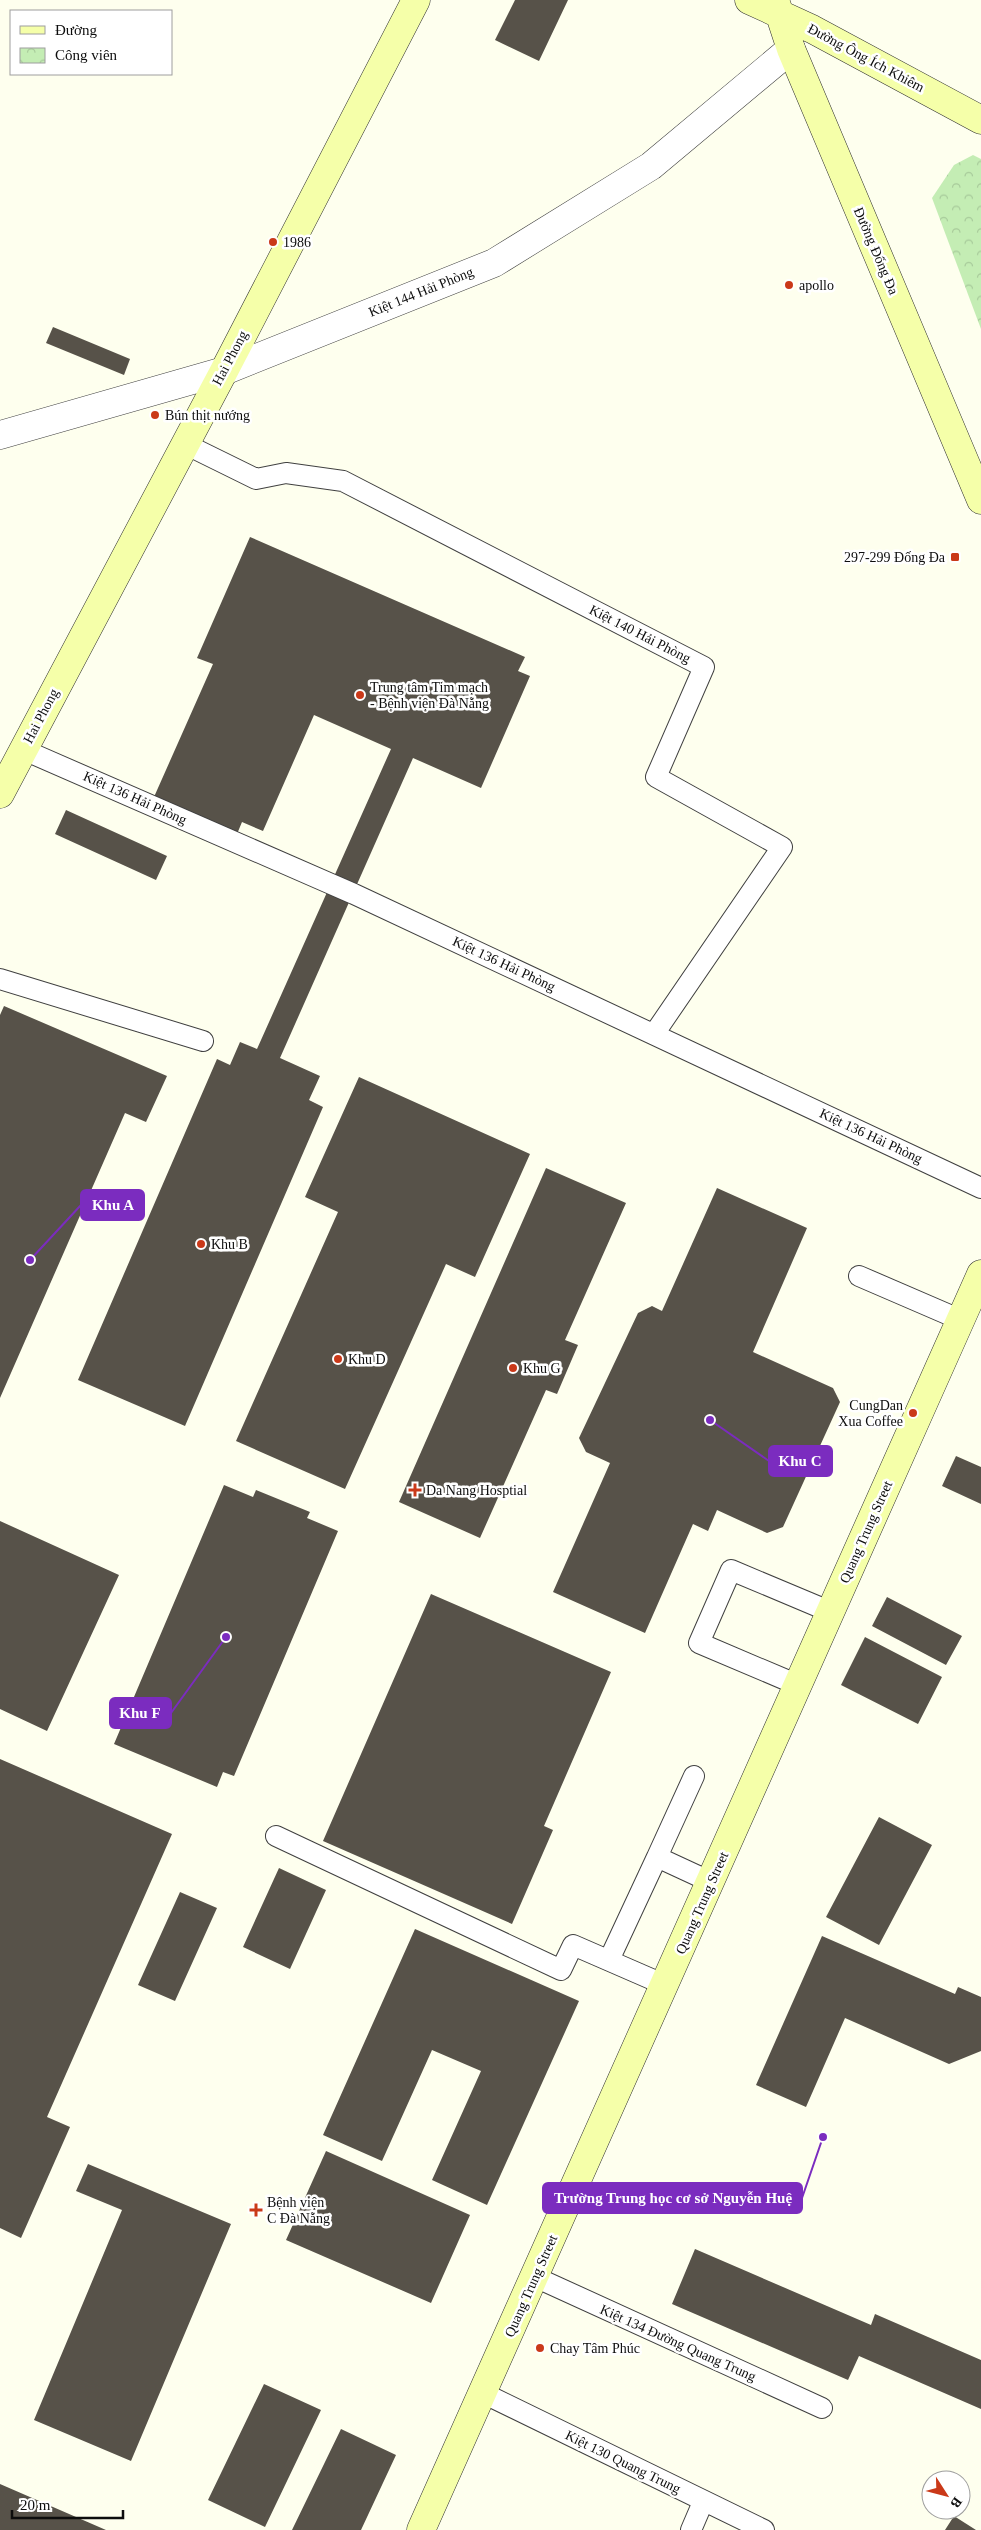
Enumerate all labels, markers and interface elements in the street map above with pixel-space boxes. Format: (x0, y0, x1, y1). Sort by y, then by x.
legend (10, 10, 172, 75)
street label: Đường Ông Ích Khiêm (805, 20, 927, 95)
text: Đường (55, 22, 97, 38)
text: Công viên (55, 47, 118, 63)
street label: Đường Đống Đa (851, 205, 901, 298)
place label: 1986 (283, 235, 311, 250)
marker: 1986 (267, 236, 279, 248)
street label: Kiệt 144 Hải Phòng (366, 264, 476, 320)
place label: apollo (799, 278, 834, 293)
marker: apollo (783, 279, 795, 291)
street label: Hai Phong (209, 328, 251, 388)
place label: Bún thịt nướng (165, 408, 250, 423)
marker: Bún thịt nướng (149, 409, 161, 421)
place label: 297-299 Đống Đa (844, 550, 946, 565)
marker: 297-299 Đống Đa (949, 551, 961, 563)
street label: Kiệt 140 Hải Phòng (587, 602, 693, 666)
place label: Trung tâm Tim mạch - Bệnh viện Đà Nẵng (370, 680, 489, 711)
street label: Hai Phong (20, 686, 62, 746)
marker: Trung tâm Tim mạch - Bệnh viện Đà Nẵng (354, 689, 366, 701)
street label: Kiệt 136 Hải Phòng (81, 768, 189, 828)
street label: Kiệt 136 Hải Phòng (450, 934, 558, 994)
street label: Kiệt 136 Hải Phòng (817, 1106, 925, 1166)
callout: Khu A (81, 1190, 144, 1220)
text: Khu A (92, 1197, 134, 1213)
place label: Khu B (211, 1237, 248, 1252)
marker: Khu B (195, 1238, 207, 1250)
place label: Khu D (348, 1352, 386, 1367)
marker: Khu D (332, 1353, 344, 1365)
place label: Khu G (523, 1361, 561, 1376)
marker: Khu G (507, 1362, 519, 1374)
place label: CungDan Xua Coffee (838, 1398, 903, 1429)
marker: CungDan Xua Coffee (907, 1407, 919, 1419)
callout: Khu C (769, 1446, 832, 1476)
text: Khu C (779, 1453, 821, 1469)
street label: Quang Trung Street (837, 1478, 895, 1586)
marker: Da Nang Hosptial (408, 1483, 422, 1497)
place label: Da Nang Hosptial (426, 1483, 527, 1498)
callout: Khu F (110, 1698, 171, 1728)
text: Khu F (119, 1705, 161, 1721)
street label: Quang Trung Street (673, 1849, 731, 1957)
callout: Trường Trung học cơ sở Nguyễn Huệ (543, 2183, 802, 2213)
text: Trường Trung học cơ sở Nguyễn Huệ (554, 2190, 792, 2206)
place label: Bệnh viện C Đà Nẵng (267, 2195, 330, 2226)
marker: Bệnh viện C Đà Nẵng (249, 2203, 263, 2217)
street label: Quang Trung Street (502, 2232, 560, 2340)
street label: Kiệt 134 Đường Quang Trung (598, 2302, 758, 2384)
place label: Chay Tâm Phúc (550, 2341, 640, 2356)
marker: Chay Tâm Phúc (534, 2342, 546, 2354)
street label: Kiệt 130 Quang Trung (563, 2428, 683, 2496)
north arrow (921, 2470, 971, 2520)
scale bar (12, 2488, 124, 2520)
text: B (947, 2494, 965, 2511)
text: 20 m (20, 2497, 51, 2513)

